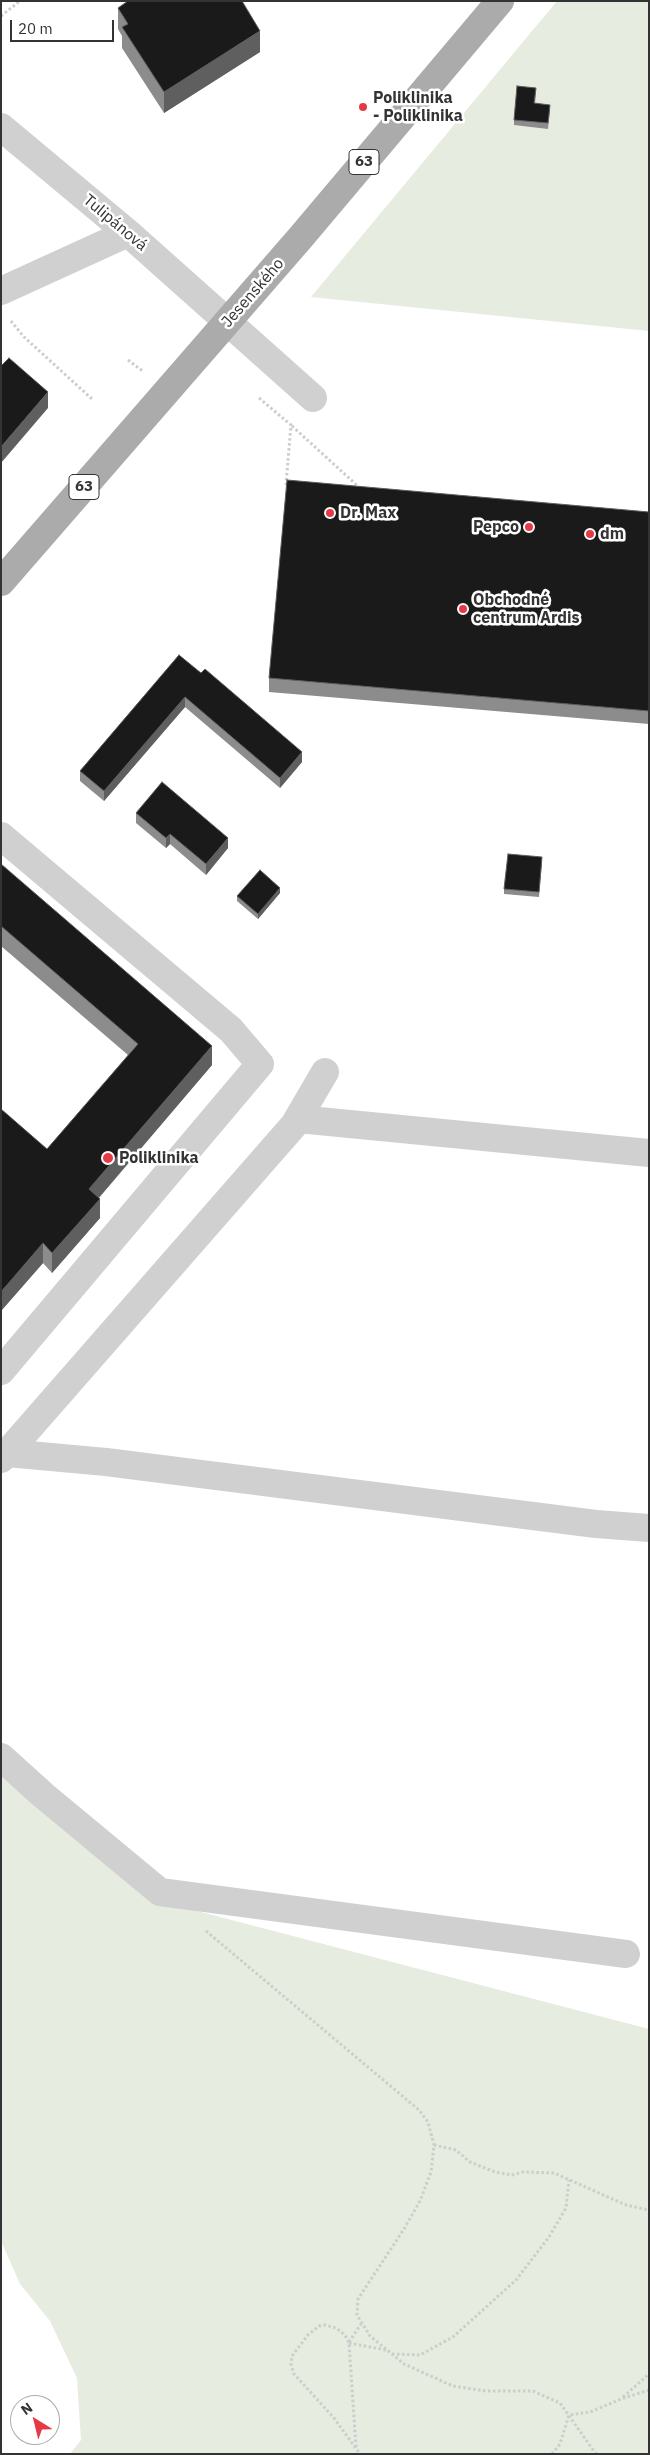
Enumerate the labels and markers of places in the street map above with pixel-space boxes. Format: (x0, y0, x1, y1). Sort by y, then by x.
place label: Poliklinika - Poliklinika (373, 88, 463, 126)
marker: Poliklinika - Poliklinika (357, 101, 369, 113)
place label: Dr. Max (340, 503, 396, 523)
marker: Dr. Max (324, 507, 336, 519)
place label: Pepco (473, 517, 519, 537)
marker: Pepco (523, 521, 535, 533)
place label: dm (600, 524, 624, 544)
marker: dm (584, 528, 596, 540)
place label: Obchodné centrum Ardis (473, 590, 580, 628)
marker: Obchodné centrum Ardis (457, 603, 469, 615)
place label: Poliklinika (119, 1148, 199, 1168)
marker: Poliklinika (101, 1151, 115, 1165)

